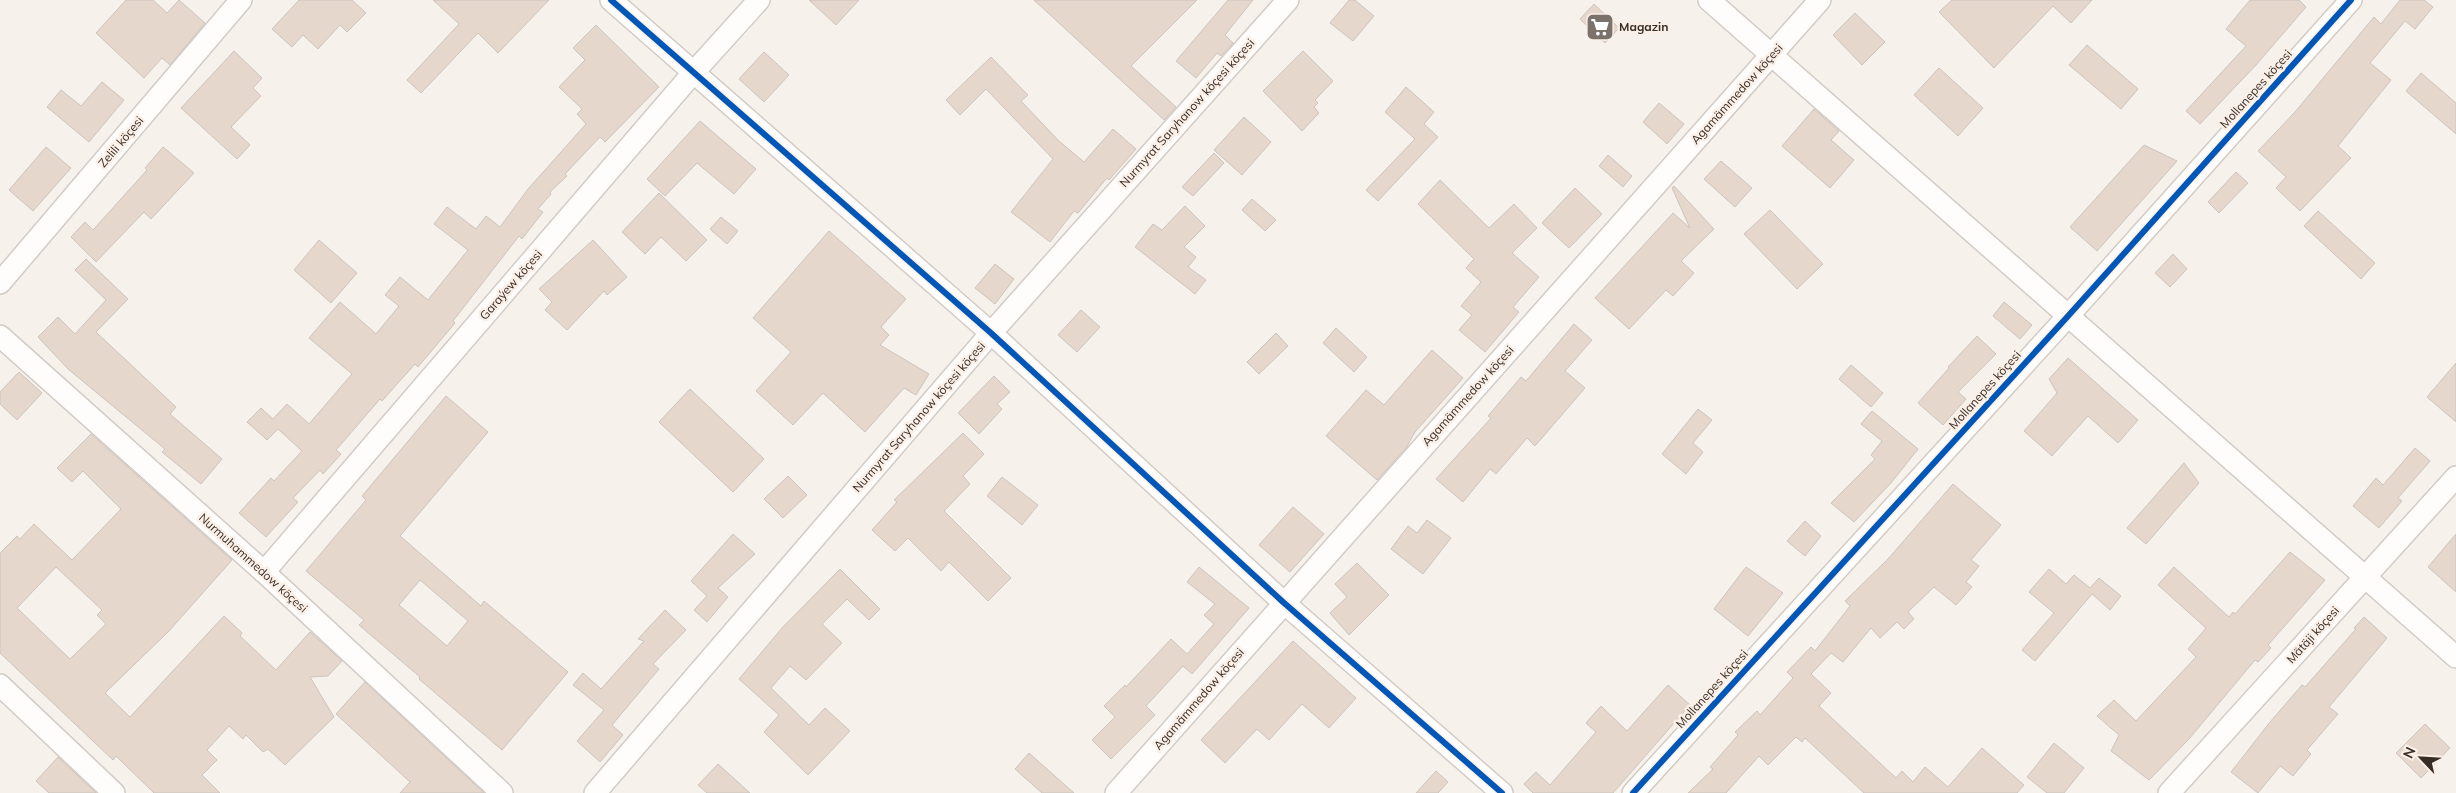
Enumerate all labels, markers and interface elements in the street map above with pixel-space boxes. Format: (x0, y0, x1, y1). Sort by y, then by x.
supermarket icon: Magazin (1585, 12, 1615, 42)
place label: Magazin (1619, 19, 1668, 34)
street label: Nurmyrat Saryhanow köçesi köçesi (1116, 35, 1257, 190)
street label: Agamämmedow köçesi (1688, 40, 1786, 147)
street label: Mollanepes köçesi (2216, 46, 2295, 131)
street label: Zelili köçesi (95, 113, 146, 170)
street label: Garaýew köçesi (476, 247, 545, 323)
street label: Nurmyrat Saryhanow köçesi köçesi (849, 338, 988, 495)
street label: Agamämmedow köçesi (1419, 342, 1517, 449)
street label: Mollanepes köçesi (1945, 347, 2024, 432)
street label: Nurmuhammedow köçesi (196, 510, 311, 616)
street label: Mätäji köçesi (2283, 603, 2342, 666)
street label: Agamämmedow köçesi (1150, 645, 1247, 753)
street label: Mollanepes köçesi (1672, 646, 1751, 731)
north arrow (2396, 733, 2446, 783)
text: N (2399, 744, 2420, 761)

